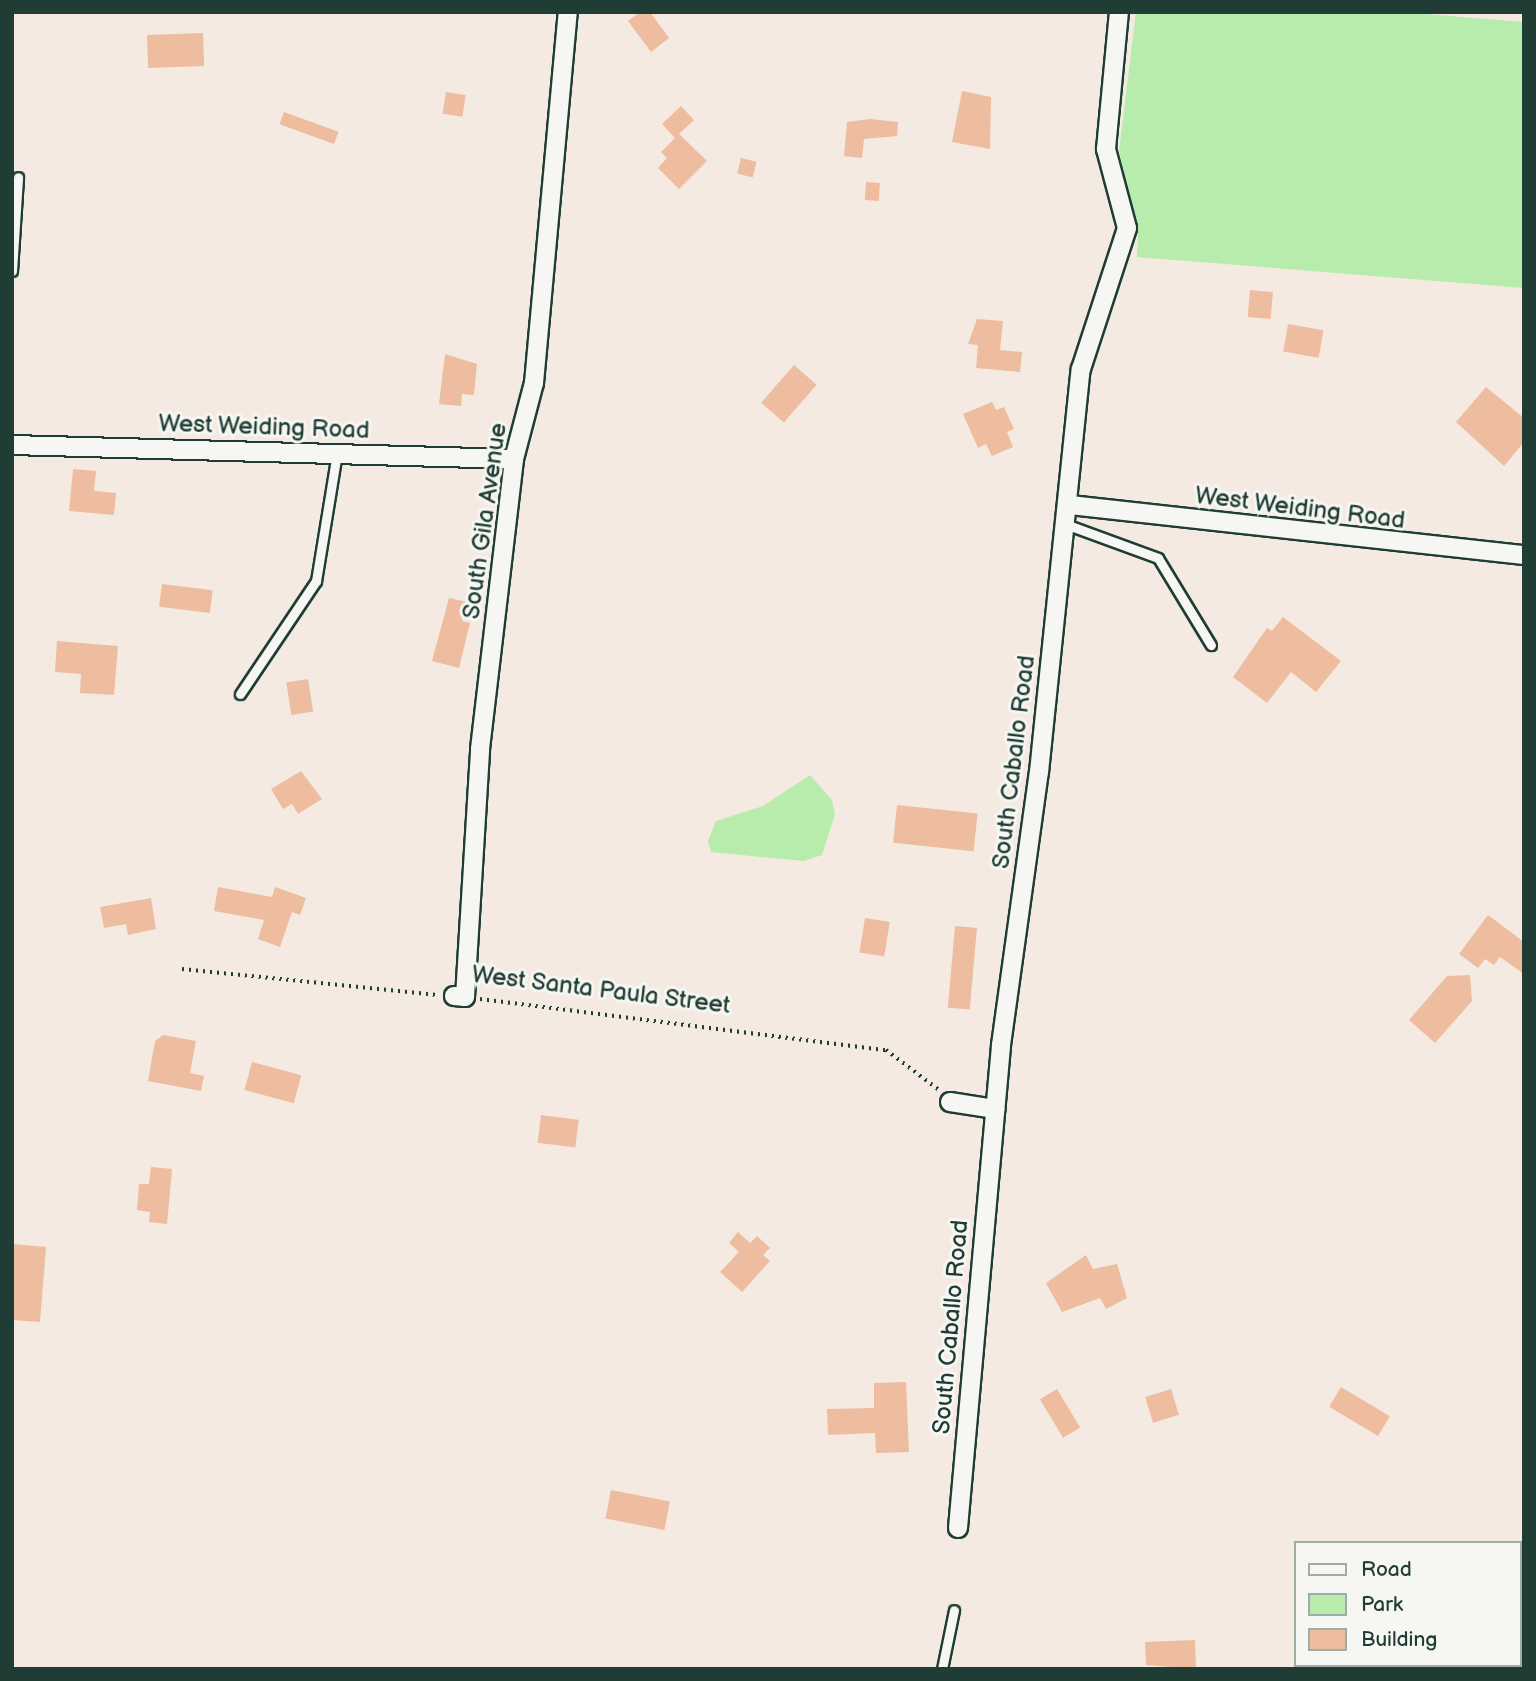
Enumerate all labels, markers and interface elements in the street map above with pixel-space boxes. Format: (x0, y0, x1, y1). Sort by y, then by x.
street label: West Weiding Road (158, 409, 370, 445)
street label: South Gila Avenue (457, 421, 513, 621)
street label: West Weiding Road (1193, 481, 1407, 535)
street label: South Caballo Road (987, 654, 1041, 870)
street label: West Santa Paula Street (470, 960, 732, 1020)
street label: South Caballo Road (927, 1219, 975, 1435)
legend (1294, 1541, 1522, 1667)
text: Road (1361, 1557, 1412, 1582)
text: Park (1361, 1592, 1403, 1617)
text: Building (1361, 1627, 1437, 1652)

